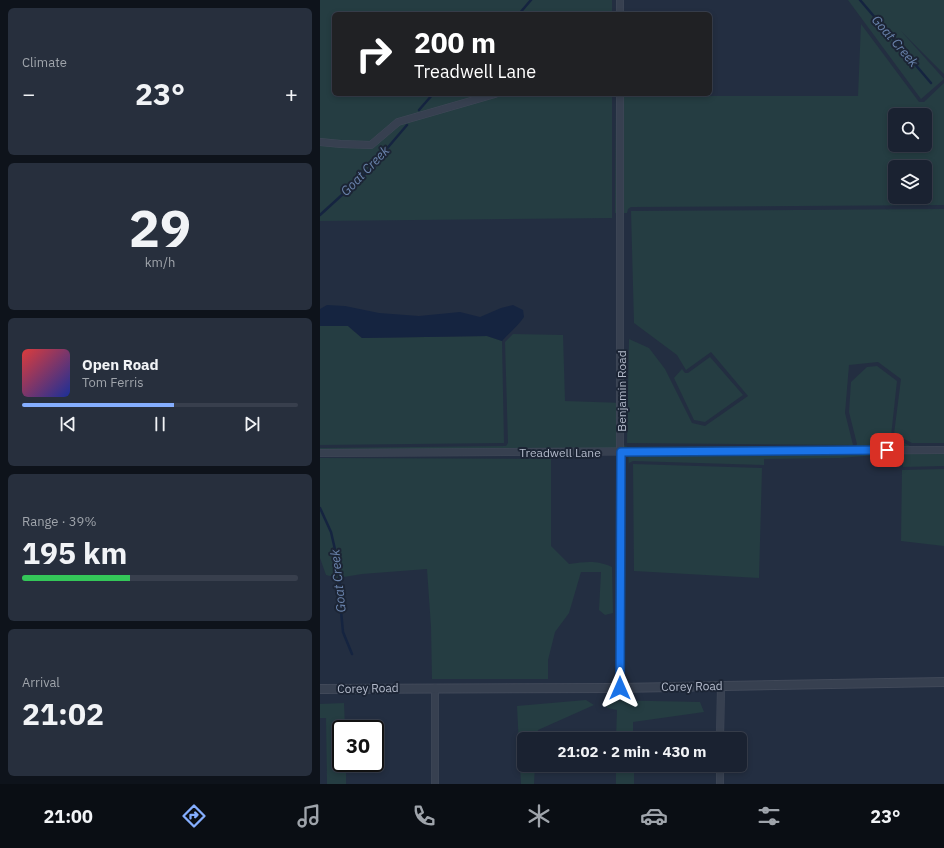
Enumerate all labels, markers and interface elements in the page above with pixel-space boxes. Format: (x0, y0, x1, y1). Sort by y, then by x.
water label: Goat Creek (868, 12, 922, 71)
text: 200 m (414, 24, 496, 61)
icon: right (348, 28, 400, 80)
text: Climate (22, 54, 67, 71)
text: Treadwell Lane (414, 60, 536, 83)
text: 23° (135, 74, 185, 113)
text: − (22, 79, 35, 108)
text: + (285, 79, 298, 108)
map controls (888, 108, 932, 204)
button: search (888, 108, 932, 152)
water label: Goat Creek (337, 142, 393, 200)
button: layers (888, 160, 932, 204)
text: 29 (129, 194, 191, 261)
text: km/h (145, 254, 175, 271)
street label: Benjamin Road (614, 350, 629, 432)
text: Open Road (82, 355, 159, 374)
text: Tom Ferris (82, 374, 144, 391)
icon: previous (57, 413, 79, 435)
icon: pause (149, 413, 171, 435)
icon: next (241, 413, 263, 435)
pin (870, 433, 904, 467)
icon: arrive (876, 439, 898, 461)
street label: Treadwell Lane (519, 445, 601, 460)
text: Range · 39% (22, 513, 96, 530)
text: 195 km (22, 533, 127, 572)
water label: Goat Creek (326, 548, 350, 613)
position arrow (599, 667, 641, 709)
text: Arrival (22, 674, 60, 691)
street label: Corey Road (661, 678, 723, 694)
street label: Corey Road (337, 680, 399, 696)
text: 21:02 (22, 694, 104, 733)
speed limit sign: 30 (332, 720, 384, 772)
text: 21:02 · 2 min · 430 m (558, 742, 706, 761)
icon: directions (180, 802, 208, 830)
icon: music (295, 802, 323, 830)
icon: phone (410, 802, 438, 830)
icon: climate (525, 802, 553, 830)
icon: car (640, 802, 668, 830)
icon: filters (755, 802, 783, 830)
text: 21:00 (44, 805, 93, 828)
text: 23° (870, 805, 900, 828)

